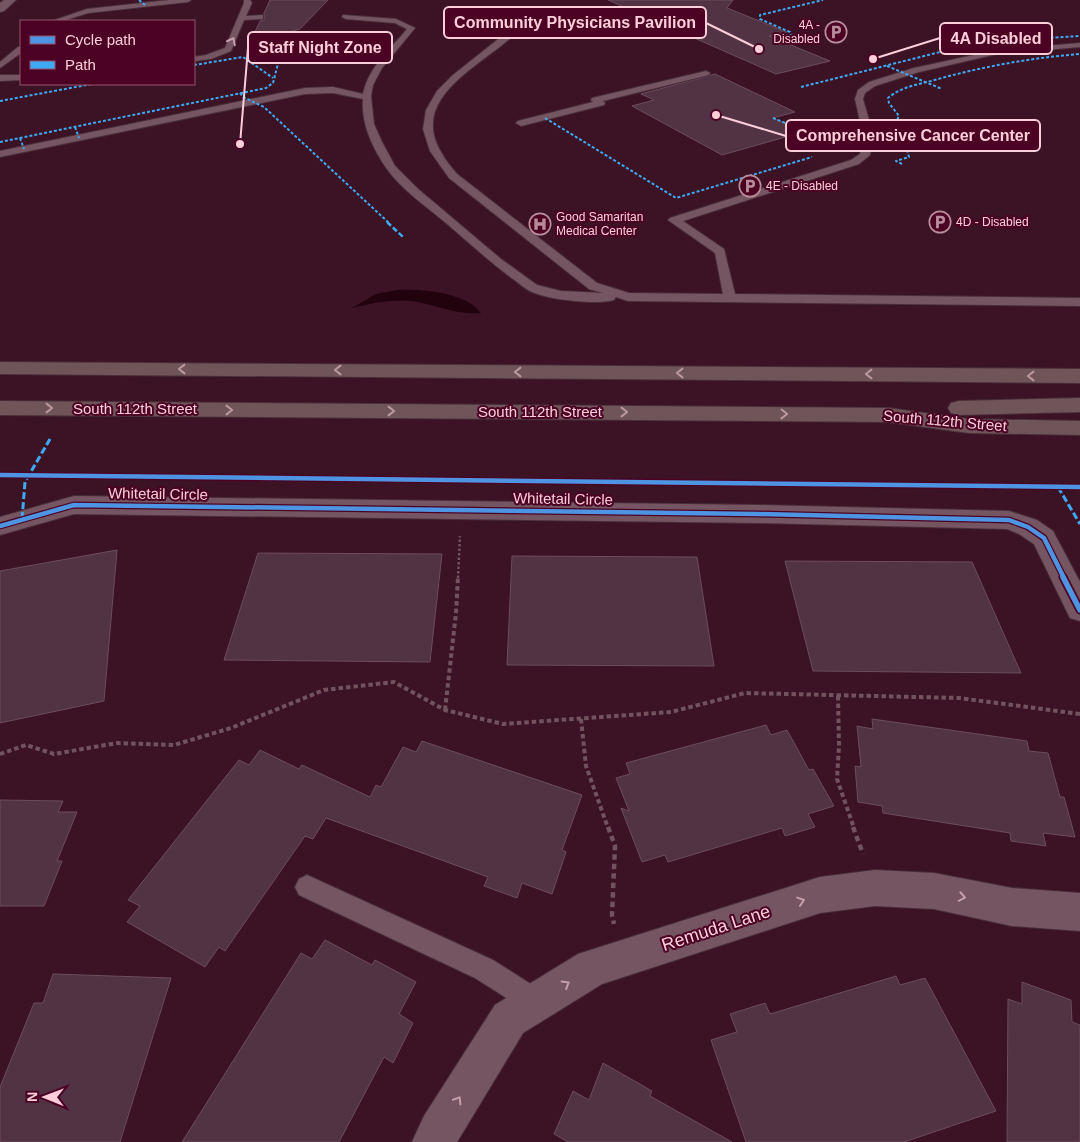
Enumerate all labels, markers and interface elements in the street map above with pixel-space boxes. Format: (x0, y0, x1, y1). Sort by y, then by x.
callout: Community Physicians Pavilion (444, 7, 706, 38)
text: Community Physicians Pavilion (454, 14, 696, 31)
place label: 4A - Disabled (773, 18, 820, 46)
legend (20, 20, 195, 85)
parking icon: 4A - Disabled (824, 20, 848, 44)
callout: 4A Disabled (940, 23, 1052, 54)
text: 4A Disabled (951, 30, 1042, 47)
text: Cycle path (65, 31, 136, 48)
callout: Staff Night Zone (248, 32, 392, 63)
one-way arrow (226, 37, 236, 46)
text: Staff Night Zone (258, 39, 382, 56)
text: Path (65, 56, 96, 73)
callout: Comprehensive Cancer Center (786, 120, 1040, 151)
text: Comprehensive Cancer Center (796, 127, 1030, 144)
parking icon: 4E - Disabled (738, 174, 762, 198)
place label: 4E - Disabled (766, 179, 838, 193)
place label: Good Samaritan Medical Center (556, 210, 643, 238)
parking icon: 4D - Disabled (928, 210, 952, 234)
hospital icon: Good Samaritan Medical Center (528, 212, 552, 236)
place label: 4D - Disabled (956, 215, 1029, 229)
one-way arrow (178, 364, 186, 374)
one-way arrow (333, 365, 341, 376)
one-way arrow (513, 367, 521, 377)
one-way arrow (676, 368, 684, 378)
one-way arrow (865, 369, 872, 379)
one-way arrow (1027, 371, 1035, 381)
street label: South 112th Street (73, 400, 198, 417)
one-way arrow (45, 403, 53, 413)
street label: South 112th Street (478, 403, 603, 420)
one-way arrow (225, 404, 233, 415)
one-way arrow (388, 406, 395, 416)
one-way arrow (620, 407, 628, 417)
street label: South 112th Street (883, 407, 1008, 434)
one-way arrow (781, 408, 789, 419)
street label: Whitetail Circle (108, 484, 208, 503)
street label: Whitetail Circle (513, 489, 613, 508)
one-way arrow (957, 891, 966, 901)
one-way arrow (796, 897, 805, 907)
street label: Remuda Lane (659, 901, 773, 955)
one-way arrow (561, 980, 570, 990)
north arrow (20, 1072, 70, 1122)
text: N (24, 1092, 40, 1102)
one-way arrow (452, 1096, 462, 1105)

